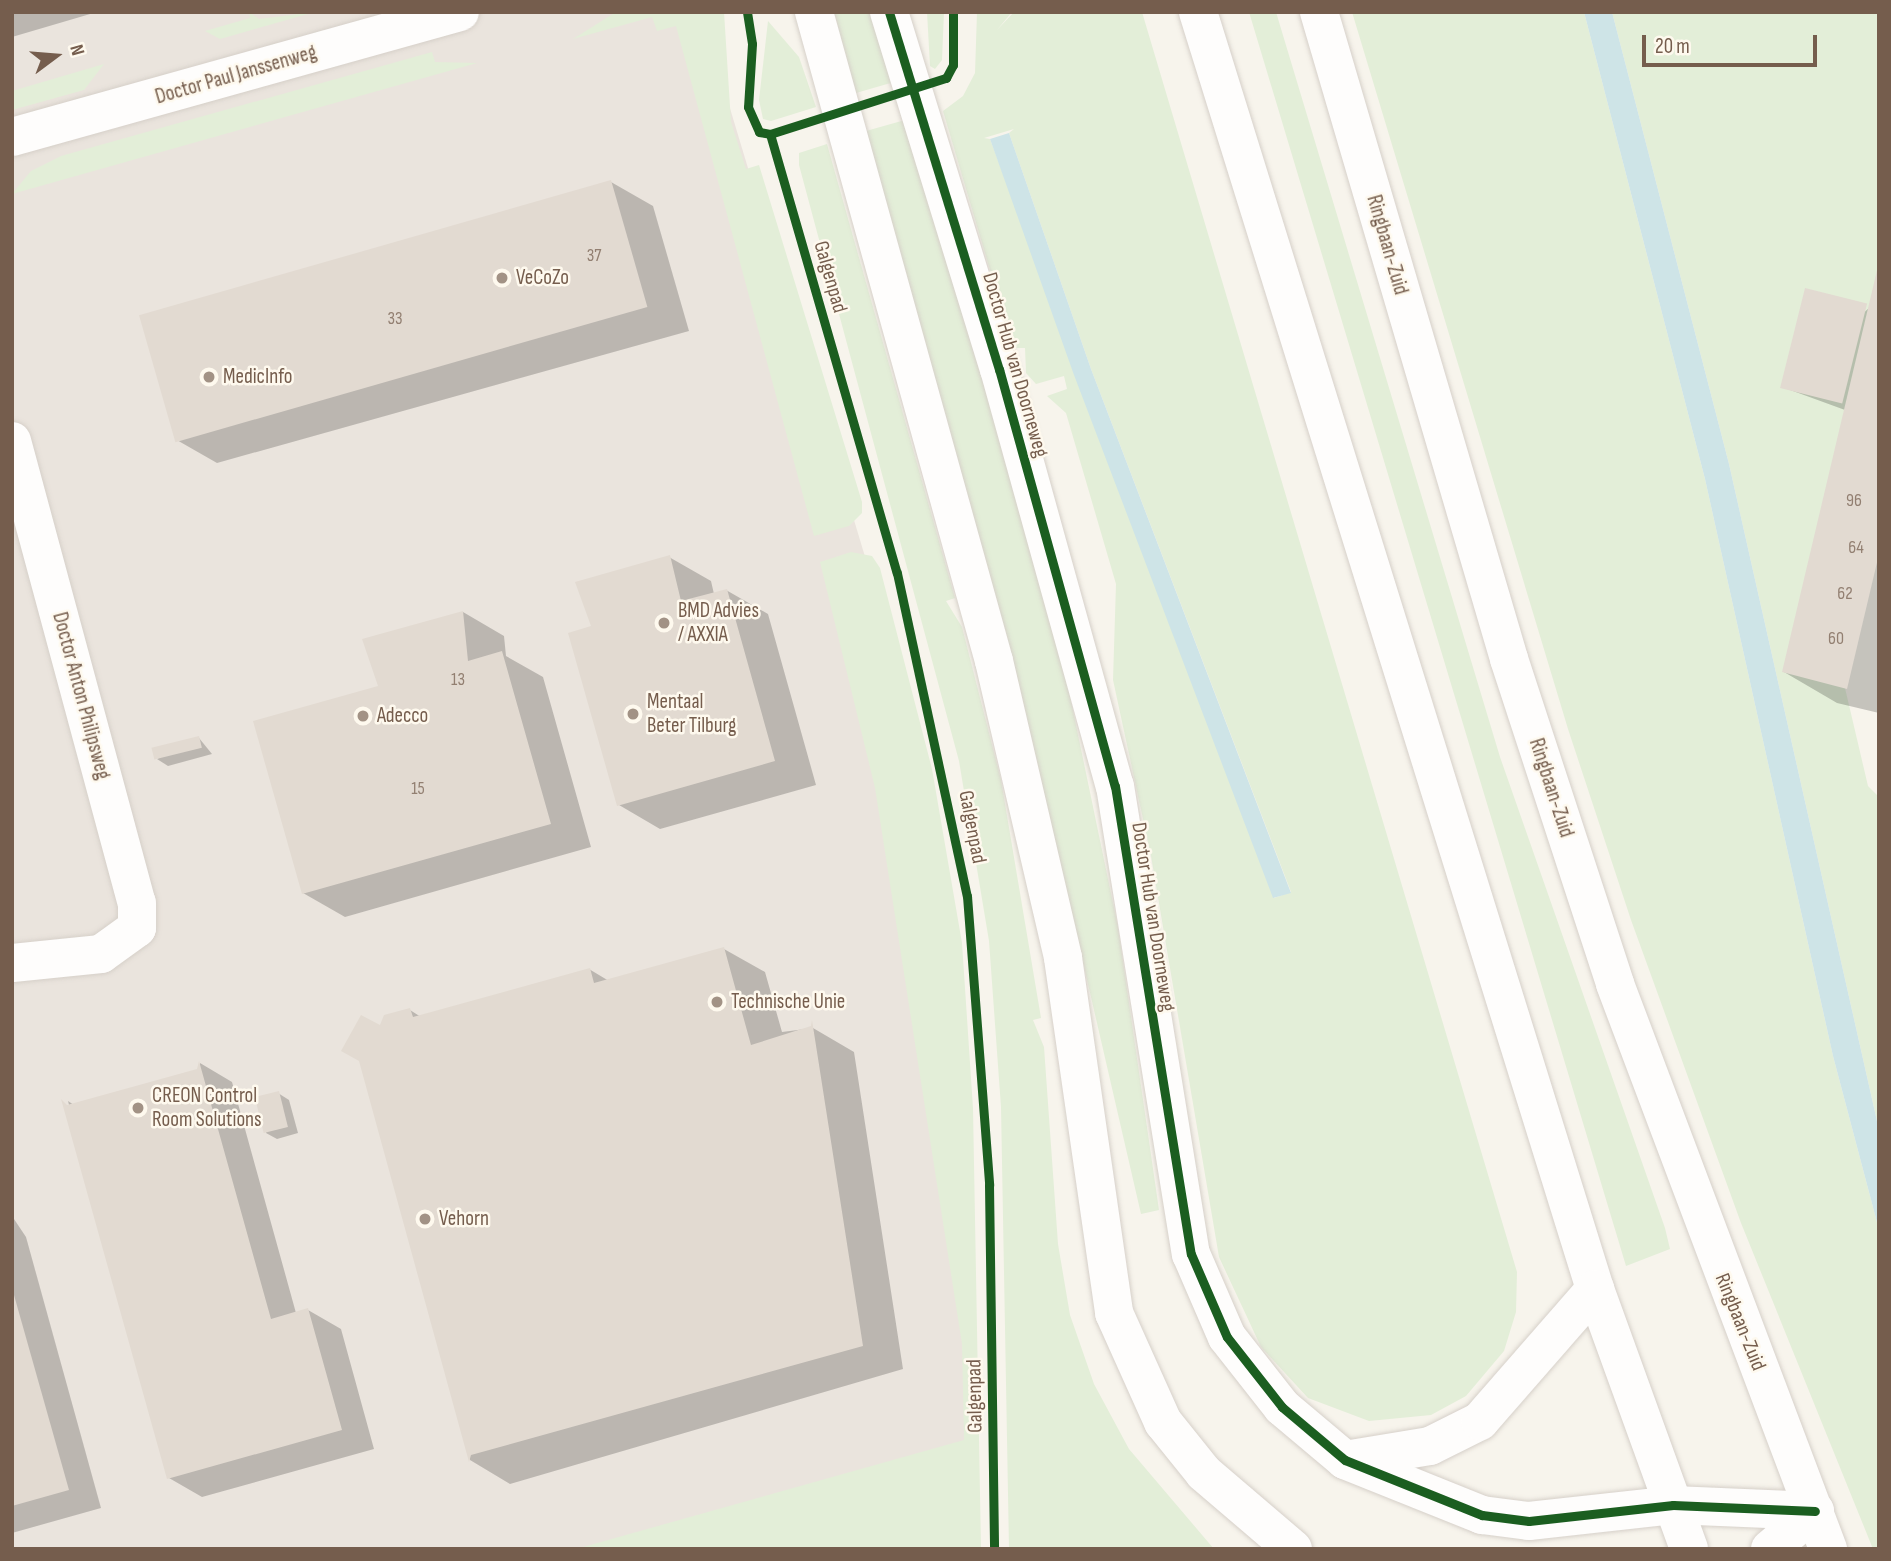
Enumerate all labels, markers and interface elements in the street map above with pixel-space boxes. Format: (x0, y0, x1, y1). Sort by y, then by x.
north arrow (21, 21, 91, 91)
scale bar (1646, 21, 1821, 65)
text: 20 m (1655, 34, 1690, 59)
street label: Doctor Paul Janssenweg (152, 40, 320, 110)
text: N (64, 42, 89, 58)
street label: Ringbaan-Zuid (1361, 192, 1413, 298)
street label: Galgenpad (808, 238, 852, 316)
house number: 37 (587, 245, 601, 267)
place label: VeCoZo (516, 265, 569, 291)
marker: VeCoZo (494, 270, 510, 286)
street label: Doctor Hub van Doorneweg (977, 270, 1053, 460)
house number: 33 (387, 308, 403, 330)
place label: MedicInfo (223, 364, 293, 390)
marker: MedicInfo (201, 369, 217, 385)
house number: 96 (1846, 490, 1862, 512)
house number: 64 (1848, 537, 1864, 559)
house number: 62 (1837, 583, 1853, 605)
place label: BMD Advies / AXXIA (678, 598, 759, 648)
street label: Doctor Anton Philipsweg (47, 610, 115, 782)
marker: BMD Advies / AXXIA (656, 615, 672, 631)
house number: 60 (1828, 628, 1844, 650)
house number: 13 (451, 669, 465, 691)
place label: Mentaal Beter Tilburg (647, 689, 736, 739)
place label: Adecco (377, 703, 428, 729)
marker: Mentaal Beter Tilburg (625, 706, 641, 722)
marker: Adecco (355, 708, 371, 724)
street label: Ringbaan-Zuid (1523, 735, 1579, 841)
house number: 15 (411, 778, 425, 800)
street label: Galgenpad (953, 788, 991, 866)
street label: Doctor Hub van Doorneweg (1126, 821, 1180, 1013)
place label: Technische Unie (731, 989, 845, 1015)
marker: Technische Unie (709, 994, 725, 1010)
place label: CREON Control Room Solutions (152, 1083, 262, 1133)
marker: CREON Control Room Solutions (130, 1100, 146, 1116)
place label: Vehorn (439, 1206, 489, 1232)
marker: Vehorn (417, 1211, 433, 1227)
street label: Ringbaan-Zuid (1709, 1270, 1771, 1374)
street label: Galgenpad (962, 1359, 988, 1433)

